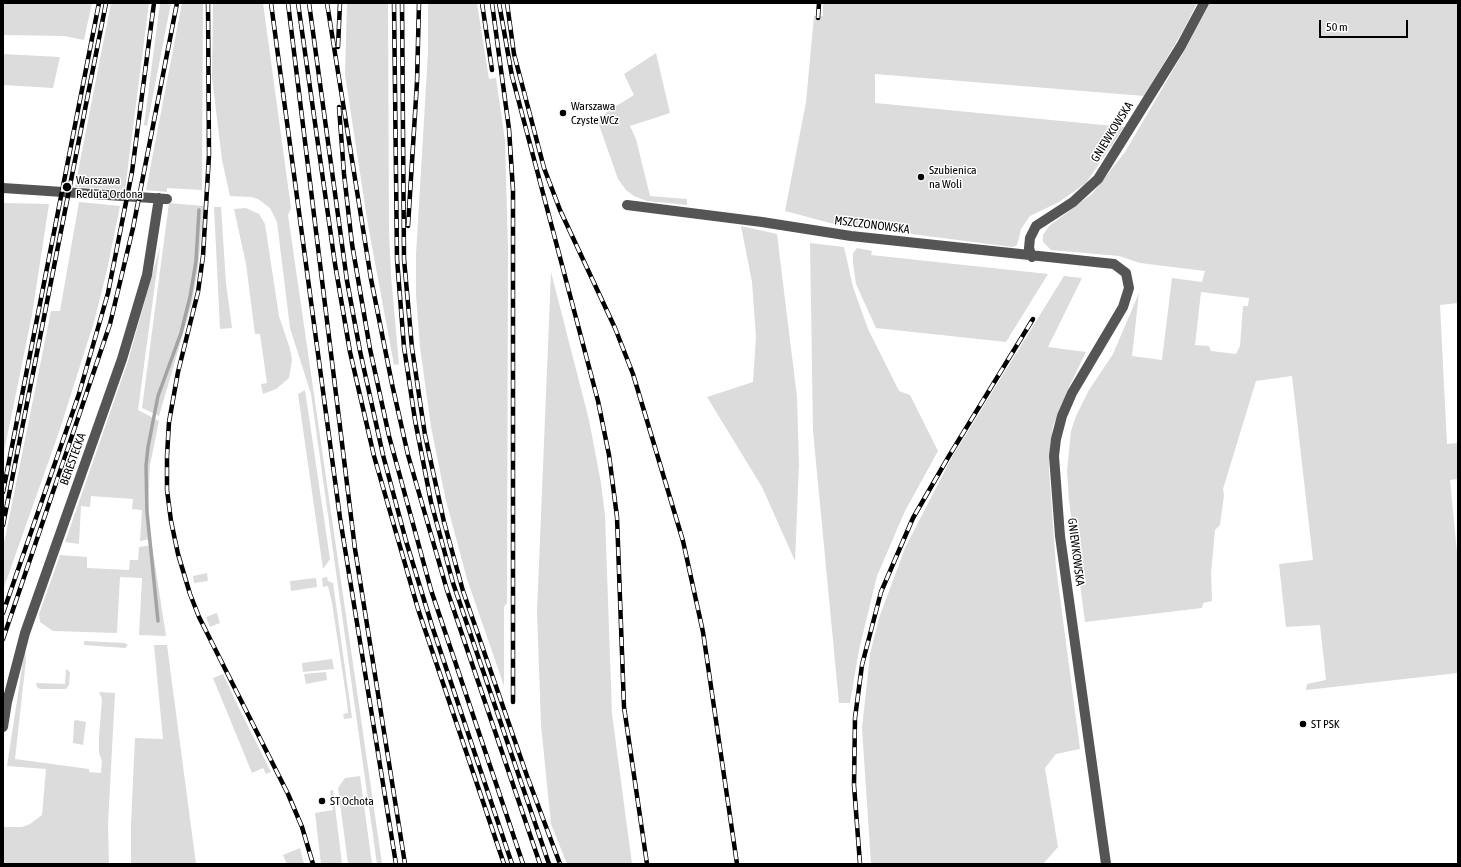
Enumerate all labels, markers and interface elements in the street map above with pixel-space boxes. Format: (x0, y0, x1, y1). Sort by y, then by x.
scale bar (1321, 12, 1410, 38)
text: 50 m (1326, 20, 1348, 34)
place label: Warszawa Czyste WCz (571, 99, 619, 127)
street label: GNIEWKOWSKA (1088, 99, 1136, 165)
marker: Warszawa Czyste WCz (558, 108, 568, 118)
place label: Szubienica na Woli (929, 163, 977, 191)
marker: Szubienica na Woli (916, 172, 926, 182)
place label: Warszawa Reduta Ordona (76, 173, 143, 201)
marker: Warszawa Reduta Ordona (61, 181, 73, 193)
street label: MSZCZONOWSKA (834, 213, 910, 237)
street label: BERESTECKA (57, 431, 89, 487)
street label: GNIEWKOWSKA (1065, 517, 1087, 587)
place label: ST PSK (1311, 717, 1340, 731)
marker: ST PSK (1298, 719, 1308, 729)
place label: ST Ochota (330, 794, 374, 808)
marker: ST Ochota (317, 796, 327, 806)

